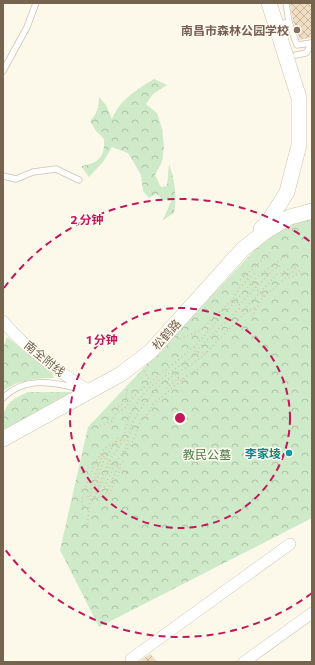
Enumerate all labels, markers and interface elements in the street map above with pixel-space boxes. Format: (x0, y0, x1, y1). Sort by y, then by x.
place label: 南昌市森林公园学校 (181, 23, 289, 37)
marker: 南昌市森林公园学校 (292, 25, 302, 35)
text: 2 分钟 (70, 212, 104, 226)
street label: 松鹤路 (149, 316, 183, 352)
text: 1 分钟 (86, 332, 118, 346)
street label: 南全附线 (22, 337, 68, 379)
centre of rings (173, 411, 187, 425)
place label: 李家堎 (245, 446, 281, 460)
park label: 教民公墓 (183, 447, 231, 461)
marker: 李家堎 (284, 448, 294, 458)

